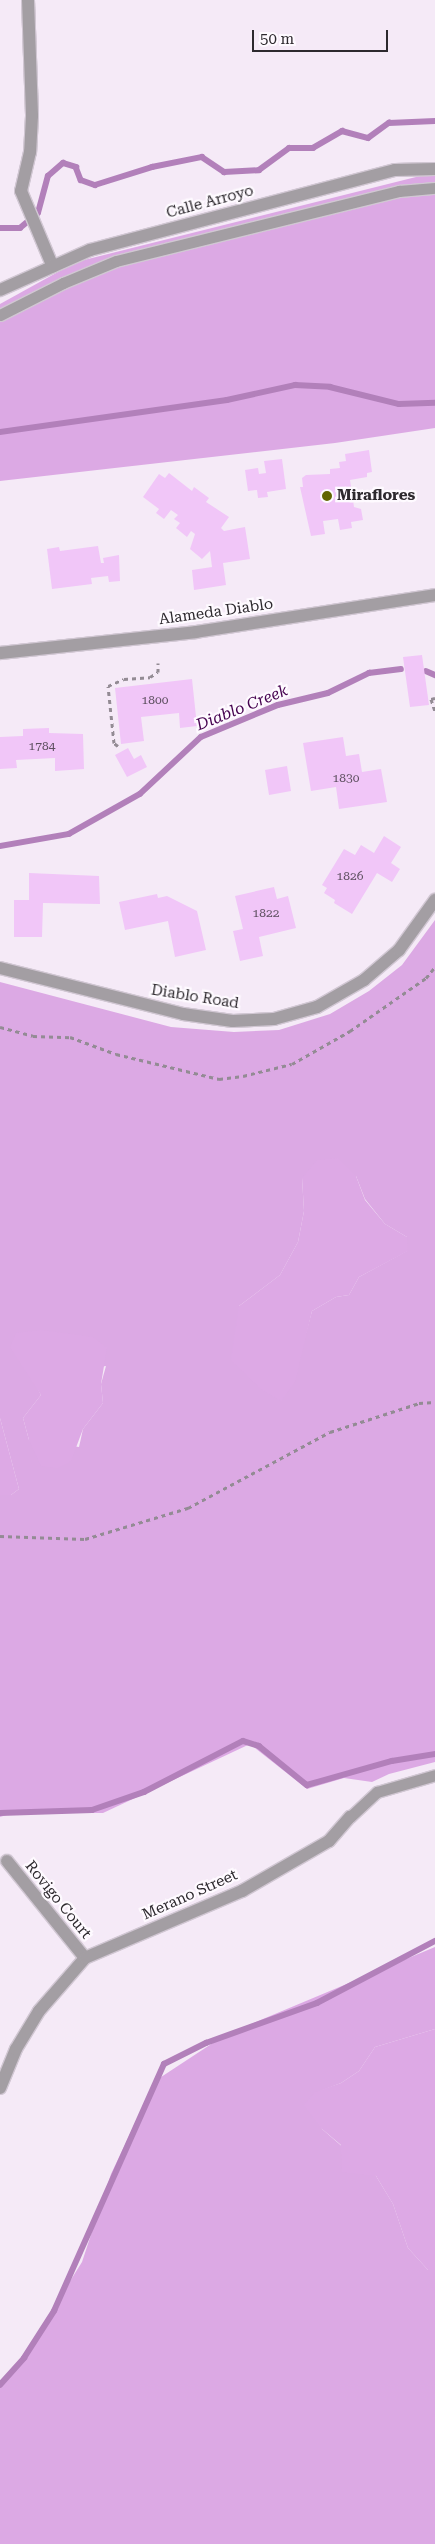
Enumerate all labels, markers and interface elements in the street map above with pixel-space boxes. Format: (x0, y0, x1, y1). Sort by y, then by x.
scale bar (255, 20, 391, 52)
text: 50 m (260, 30, 294, 48)
street label: Calle Arroyo (164, 182, 256, 222)
place label: Miraflores (337, 487, 415, 505)
marker: Miraflores (321, 490, 333, 502)
street label: Alameda Diablo (158, 595, 274, 629)
water label: Diablo Creek (193, 681, 291, 735)
house number: 1800 (142, 694, 168, 708)
house number: 1784 (29, 740, 55, 754)
house number: 1830 (333, 772, 359, 786)
house number: 1826 (337, 870, 363, 884)
house number: 1822 (253, 907, 279, 921)
street label: Diablo Road (150, 981, 240, 1013)
street label: Rovigo Court (21, 1857, 95, 1943)
street label: Merano Street (140, 1866, 240, 1924)

